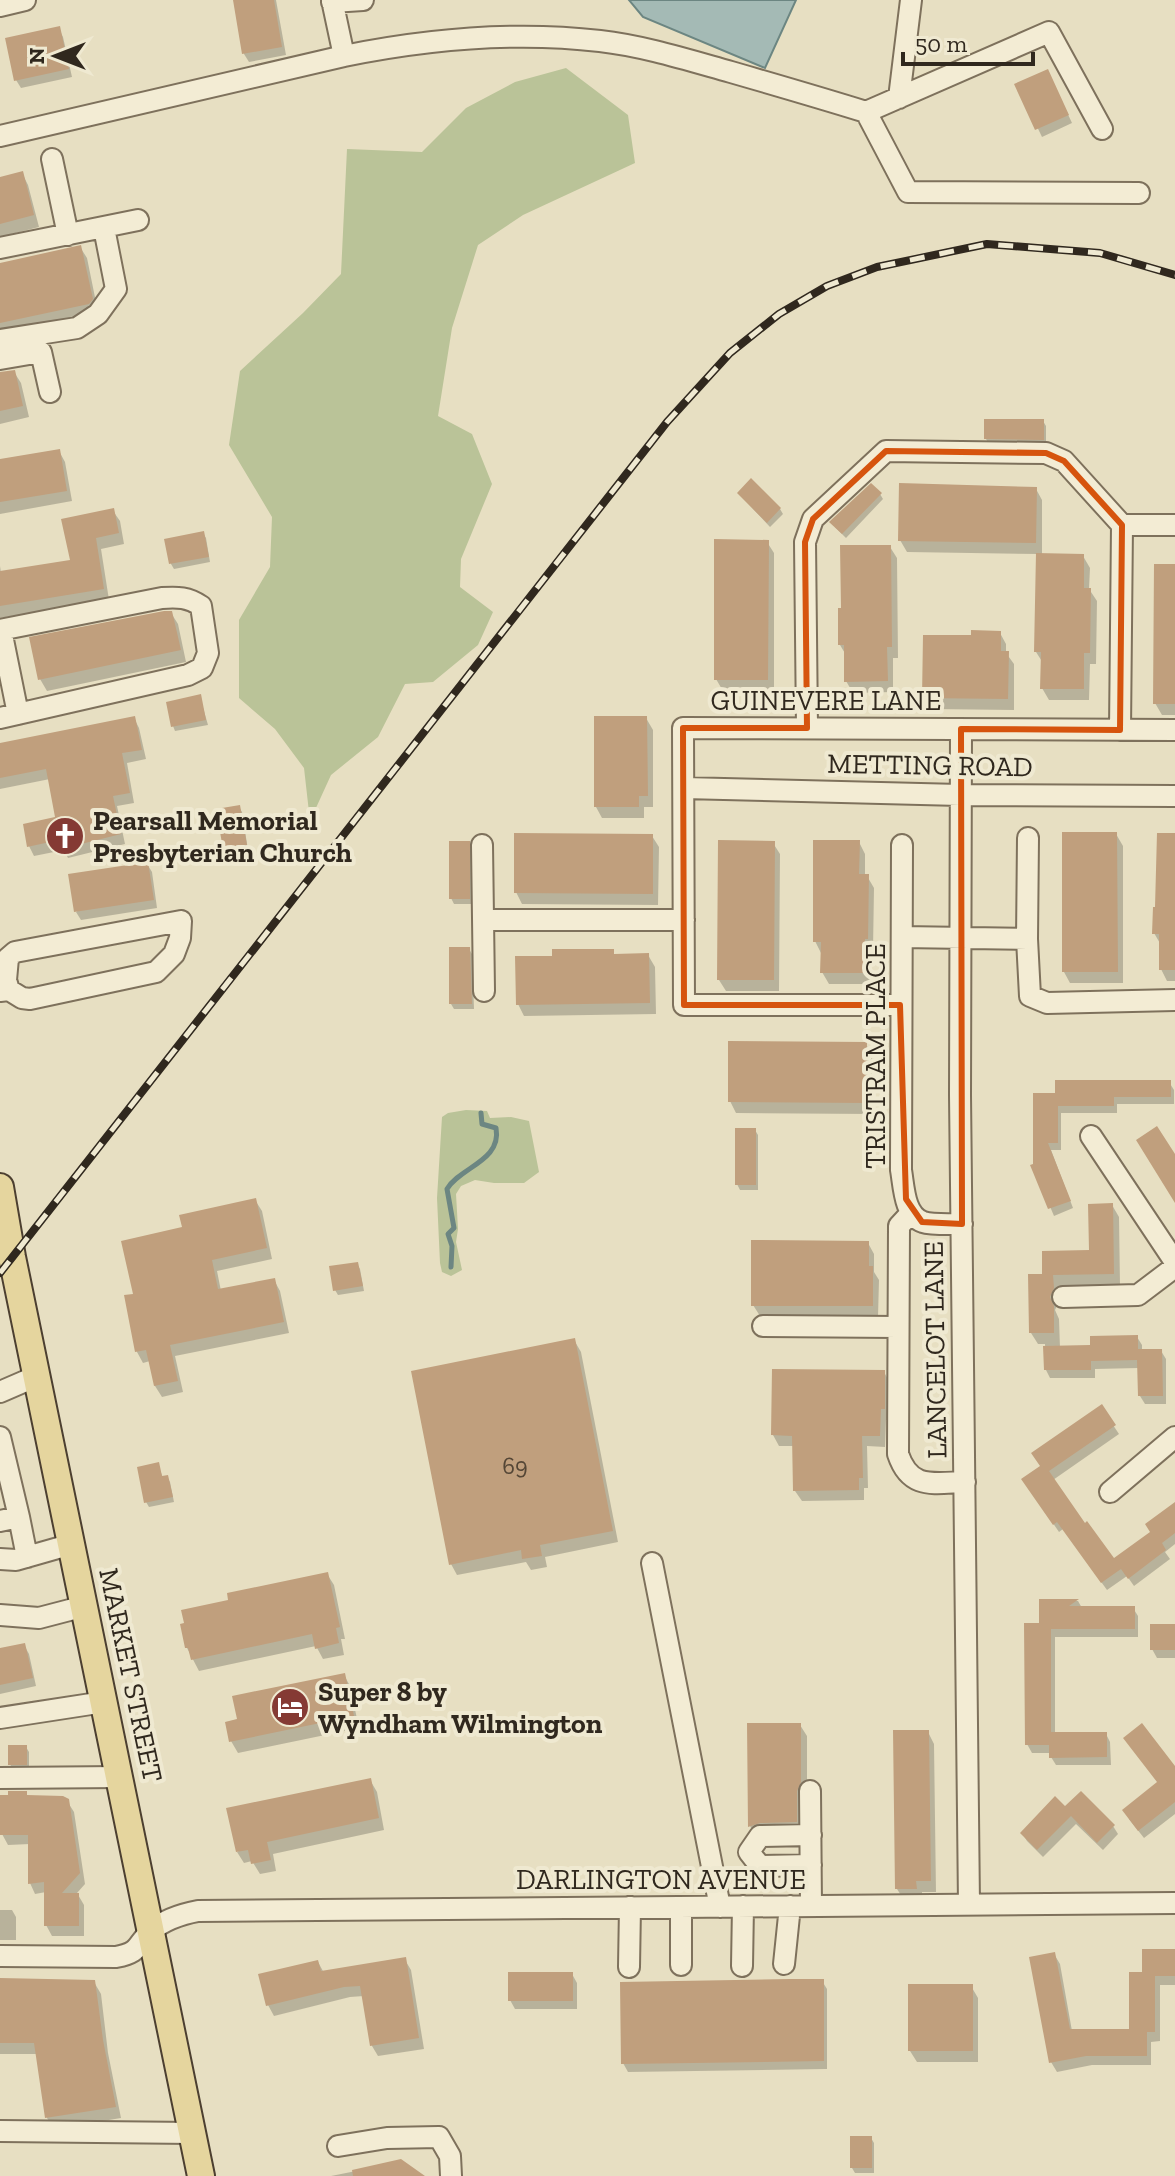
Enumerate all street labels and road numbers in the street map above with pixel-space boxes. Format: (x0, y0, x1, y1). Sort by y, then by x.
street label: GUINEVERE LANE (711, 684, 941, 717)
street label: METTING ROAD (827, 747, 1033, 783)
street label: TRISTRAM PLACE (859, 943, 892, 1169)
street label: LANCELOT LANE (917, 1241, 953, 1459)
street label: MARKET STREET (92, 1565, 170, 1785)
street label: DARLINGTON AVENUE (516, 1863, 806, 1896)

